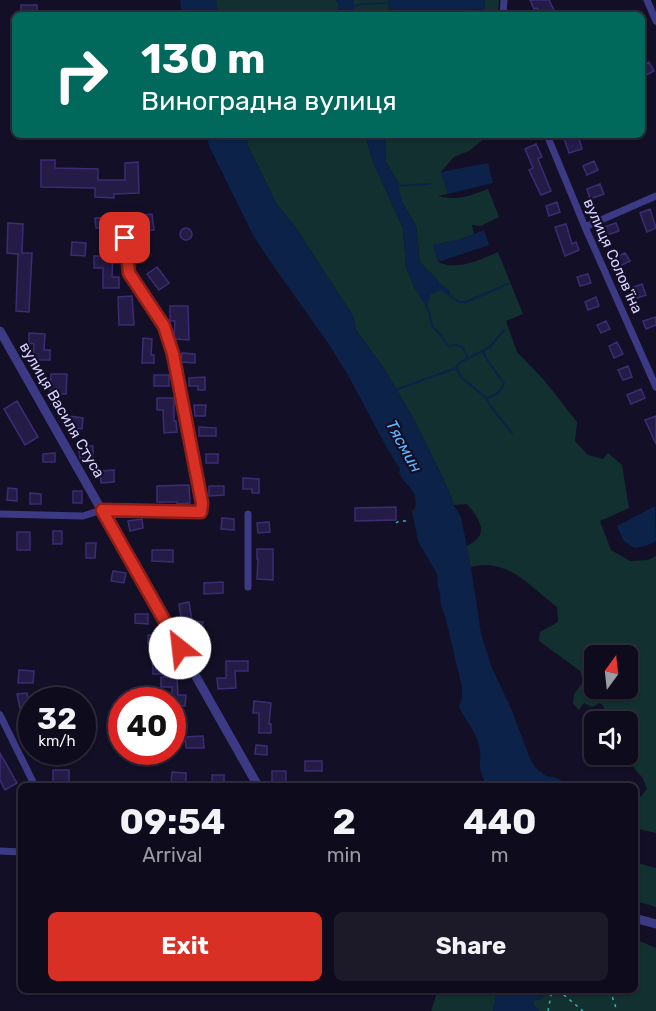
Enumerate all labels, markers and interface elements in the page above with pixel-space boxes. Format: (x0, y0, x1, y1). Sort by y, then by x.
text: 130 m (141, 34, 266, 84)
icon: right (42, 36, 120, 114)
text: Виноградна вулиця (141, 85, 397, 117)
street label: вулиця Солов'їна (580, 196, 646, 316)
pin (99, 212, 150, 263)
icon: arrive (108, 221, 141, 254)
street label: вулиця Василя Стуса (16, 339, 108, 481)
water label: Тясмин (382, 416, 426, 476)
position arrow (148, 616, 212, 680)
north arrow (584, 645, 638, 699)
map controls (584, 645, 638, 765)
speed limit sign: 40 (108, 687, 186, 765)
text: 32 (37, 701, 77, 737)
button: sound (584, 711, 638, 765)
text: km/h (38, 732, 76, 750)
text: 09:54 (119, 800, 225, 843)
text: 2 (332, 800, 356, 843)
text: 440 (463, 800, 537, 843)
text: Arrival (142, 843, 202, 867)
text: min (327, 843, 361, 867)
text: m (491, 843, 509, 867)
button: Exit (48, 912, 322, 981)
button: Share (334, 912, 608, 981)

